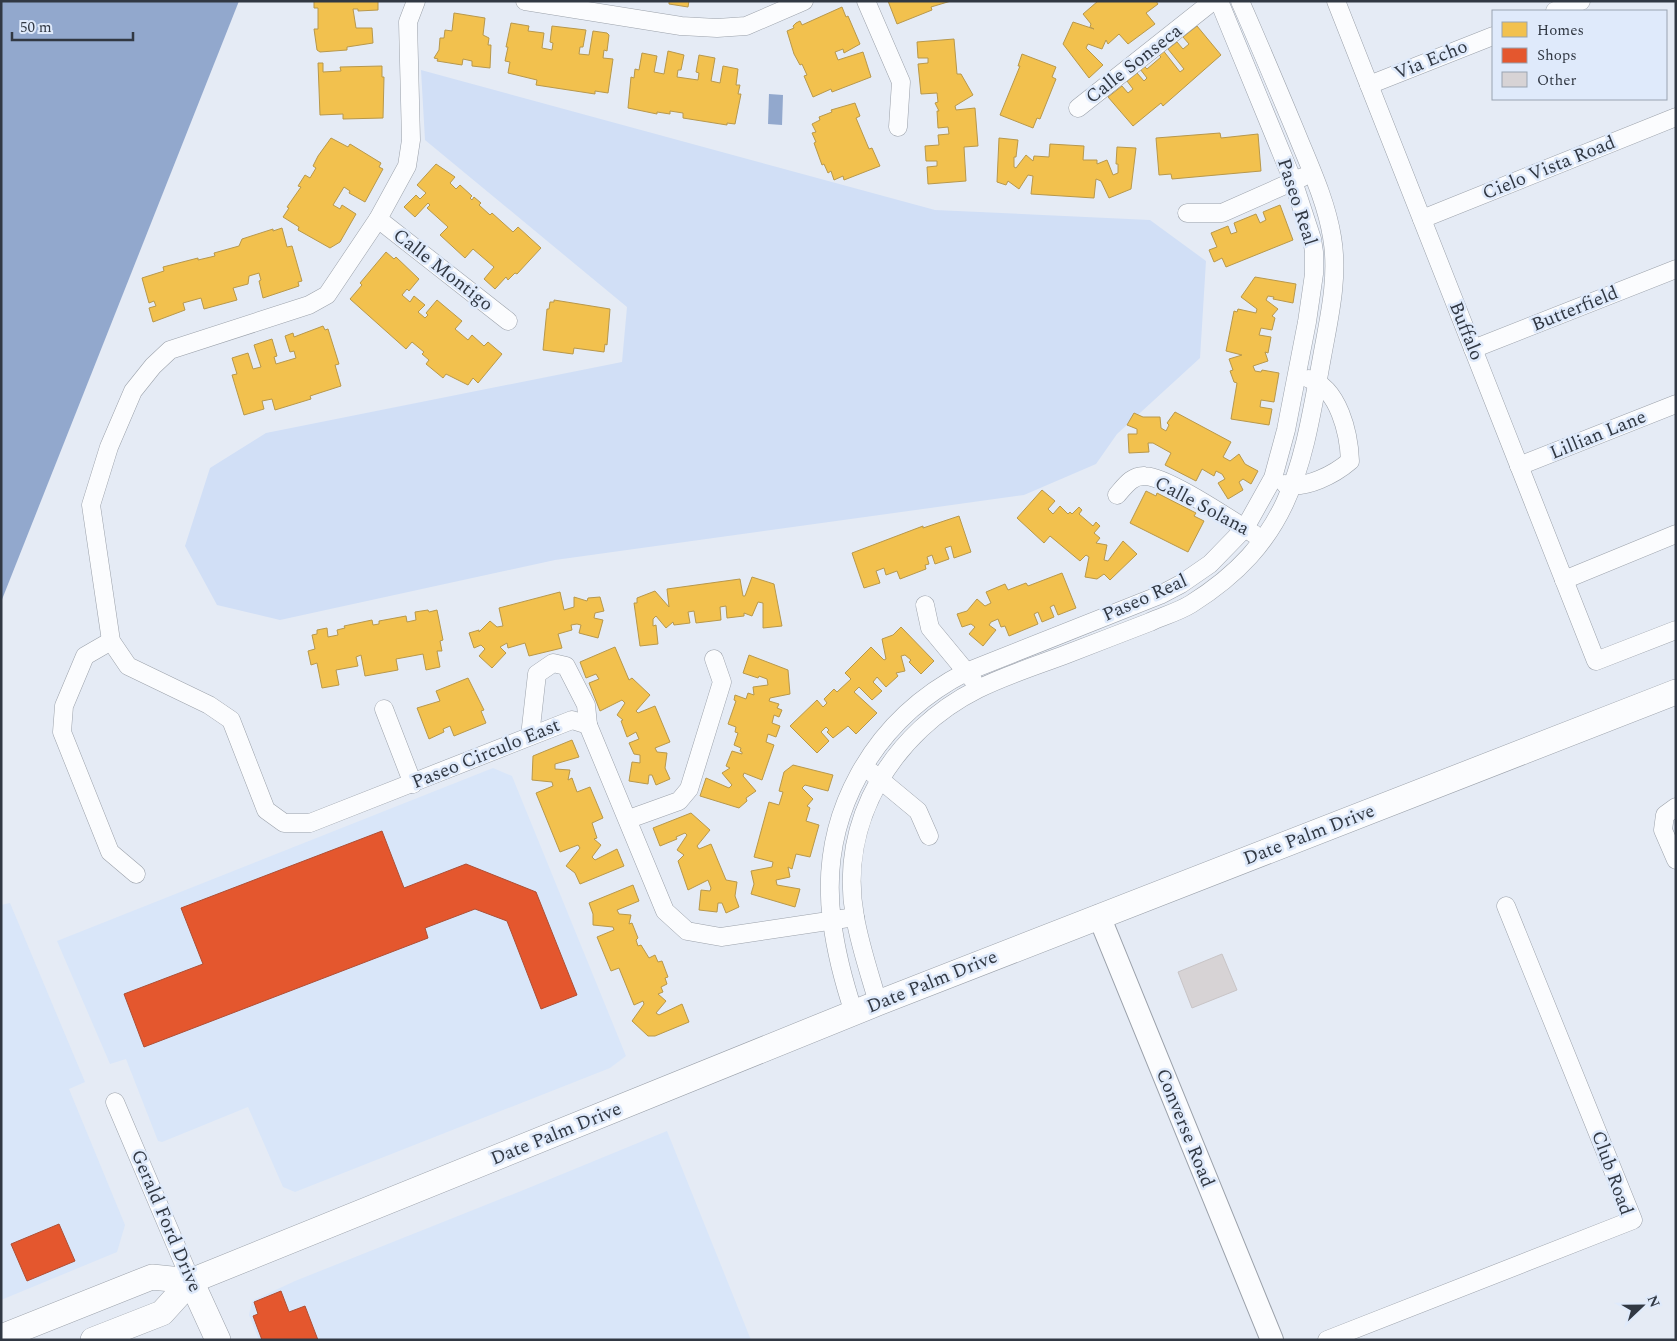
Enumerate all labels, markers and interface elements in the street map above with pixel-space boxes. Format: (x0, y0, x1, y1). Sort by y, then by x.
scale bar (12, 10, 134, 42)
legend (1492, 10, 1667, 100)
text: 50 m (20, 16, 52, 39)
street label: Calle Sonseca (1079, 17, 1189, 111)
text: Homes (1537, 19, 1584, 42)
street label: Via Echo (1390, 32, 1472, 88)
text: Shops (1537, 44, 1577, 67)
text: Other (1537, 69, 1576, 92)
street label: Cielo Vista Road (1478, 128, 1620, 208)
street label: Paseo Real (1269, 155, 1325, 249)
street label: Calle Montigo (386, 221, 500, 319)
street label: Butterfield (1527, 278, 1623, 340)
street label: Buffalo (1441, 297, 1491, 365)
street label: Lillian Lane (1545, 403, 1651, 467)
street label: Calle Solana (1149, 469, 1255, 544)
street label: Paseo Real (1098, 566, 1192, 630)
street label: Paseo Circulo East (408, 711, 565, 797)
street label: Date Palm Drive (1239, 797, 1379, 873)
street label: Date Palm Drive (862, 943, 1002, 1021)
street label: Converse Road (1148, 1064, 1222, 1192)
street label: Date Palm Drive (486, 1095, 626, 1173)
street label: Club Road (1583, 1127, 1641, 1219)
street label: Gerald Ford Drive (123, 1145, 209, 1297)
north arrow (1617, 1281, 1667, 1331)
text: N (1642, 1292, 1665, 1311)

